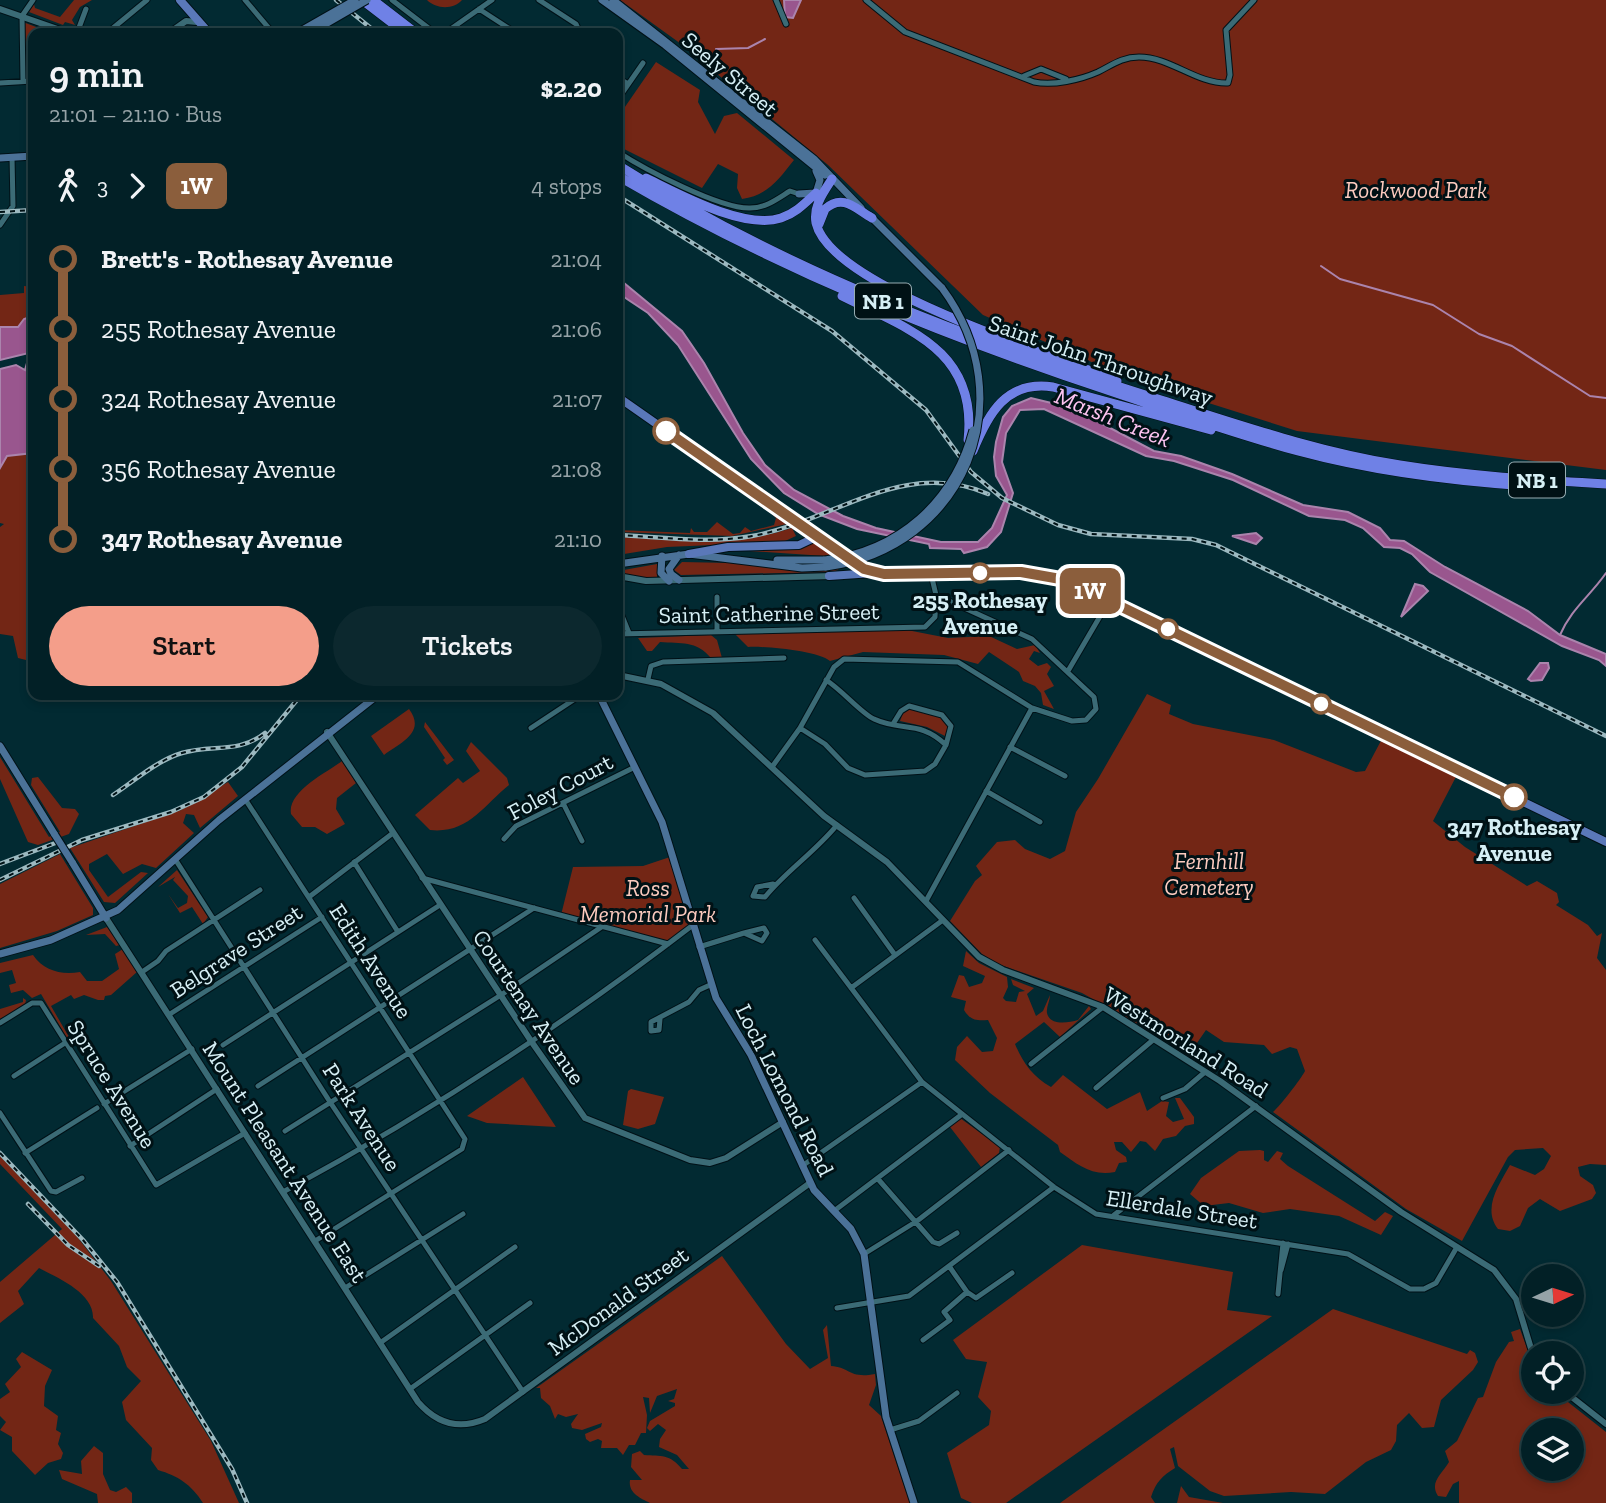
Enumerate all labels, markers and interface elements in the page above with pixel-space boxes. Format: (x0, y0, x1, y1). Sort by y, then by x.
street label: Seely Street (676, 26, 784, 123)
text: 9 min (49, 51, 143, 97)
text: $2.20 (540, 72, 602, 104)
text: 21:01 – 21:10 · Bus (49, 100, 222, 128)
icon: walk (49, 167, 87, 205)
icon: forward (118, 167, 156, 205)
text: 1W (180, 171, 213, 200)
text: 3 (97, 172, 108, 200)
text: 4 stops (531, 172, 602, 200)
park label: Rockwood Park (1345, 176, 1487, 204)
text: Brett's - Rothesay Avenue (101, 243, 393, 275)
text: 21:04 (551, 245, 602, 273)
road number: NB 1 (855, 284, 911, 318)
street label: Saint John Throughway (985, 308, 1217, 412)
text: 255 Rothesay Avenue (101, 313, 336, 345)
text: 21:06 (551, 315, 602, 343)
water label: Marsh Creek (1051, 381, 1175, 453)
text: 324 Rothesay Avenue (101, 383, 336, 415)
text: 21:07 (552, 385, 602, 413)
unlabelled marker (653, 418, 679, 444)
text: 356 Rothesay Avenue (101, 453, 336, 485)
text: 21:08 (551, 455, 602, 483)
road number: NB 1 (1509, 462, 1565, 498)
text: 347 Rothesay Avenue (101, 523, 342, 555)
text: 21:10 (554, 525, 602, 553)
marker: 255 Rothesay Avenue (970, 563, 990, 583)
line badge: 1W (1058, 568, 1122, 614)
text: 1W (1074, 576, 1106, 605)
place label: 255 Rothesay Avenue (913, 586, 1048, 640)
street label: Saint Catherine Street (658, 597, 880, 629)
button: Start (49, 606, 319, 686)
button: Tickets (333, 606, 602, 686)
unlabelled marker (1158, 619, 1178, 639)
unlabelled marker (1311, 694, 1331, 714)
street label: Foley Court (503, 747, 618, 826)
marker: 347 Rothesay Avenue (1501, 784, 1527, 810)
place label: 347 Rothesay Avenue (1447, 813, 1582, 867)
park label: Fernhill Cemetery (1164, 847, 1254, 901)
park label: Ross Memorial Park (580, 874, 716, 928)
street label: Belgrave Street (165, 898, 308, 1004)
street label: Edith Avenue (324, 898, 418, 1024)
street label: Courtenay Avenue (467, 924, 591, 1090)
street label: Westmorland Road (1099, 980, 1274, 1104)
street label: Loch Lomond Road (730, 999, 841, 1181)
street label: Spruce Avenue (61, 1015, 163, 1153)
street label: Mount Pleasant Avenue East (197, 1036, 374, 1288)
street label: Park Avenue (317, 1058, 407, 1176)
street label: Ellerdale Street (1104, 1183, 1260, 1235)
street label: McDonald Street (542, 1240, 694, 1361)
north arrow (1521, 1264, 1584, 1326)
map controls (1521, 1264, 1584, 1481)
button: locate (1521, 1341, 1584, 1404)
button: layers (1521, 1418, 1584, 1481)

